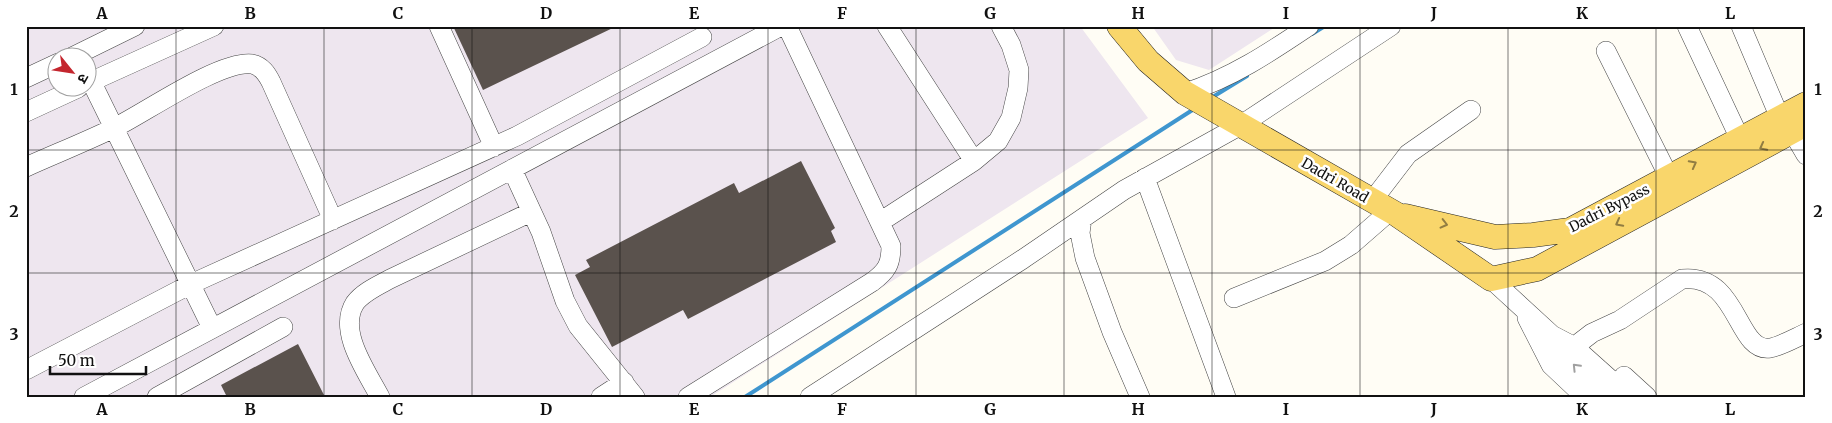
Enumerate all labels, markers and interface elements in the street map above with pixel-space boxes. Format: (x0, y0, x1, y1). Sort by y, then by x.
text: A (95, 3, 108, 23)
text: B (244, 3, 256, 23)
text: C (393, 3, 403, 23)
text: D (540, 3, 552, 23)
text: E (689, 3, 700, 23)
text: F (837, 3, 847, 23)
text: G (984, 3, 996, 23)
text: H (1131, 3, 1145, 23)
text: I (1283, 3, 1289, 23)
text: J (1430, 3, 1437, 23)
text: K (1576, 3, 1588, 23)
text: L (1725, 3, 1735, 23)
north arrow (48, 48, 98, 98)
text: उ (73, 70, 93, 87)
text: 1 (10, 79, 18, 99)
text: 1 (1814, 79, 1822, 99)
one-way arrow (1759, 141, 1768, 151)
street label: Dadri Road (1298, 154, 1372, 207)
one-way arrow (1688, 160, 1697, 170)
street label: Dadri Bypass (1566, 180, 1653, 236)
text: 2 (9, 201, 19, 221)
text: 2 (1813, 201, 1823, 221)
one-way arrow (1616, 217, 1625, 227)
one-way arrow (1439, 218, 1448, 229)
text: 3 (9, 324, 19, 344)
text: 3 (1813, 324, 1823, 344)
scale bar (50, 343, 146, 375)
text: 50 m (58, 351, 95, 370)
one-way arrow (1573, 364, 1582, 373)
text: A (95, 399, 108, 419)
text: B (244, 399, 256, 419)
text: C (393, 399, 403, 419)
text: D (540, 399, 552, 419)
text: E (689, 399, 700, 419)
text: F (837, 399, 847, 419)
text: G (984, 399, 996, 419)
text: H (1131, 399, 1145, 419)
text: I (1283, 399, 1289, 419)
text: J (1430, 399, 1437, 419)
text: K (1576, 399, 1588, 419)
text: L (1725, 399, 1735, 419)

